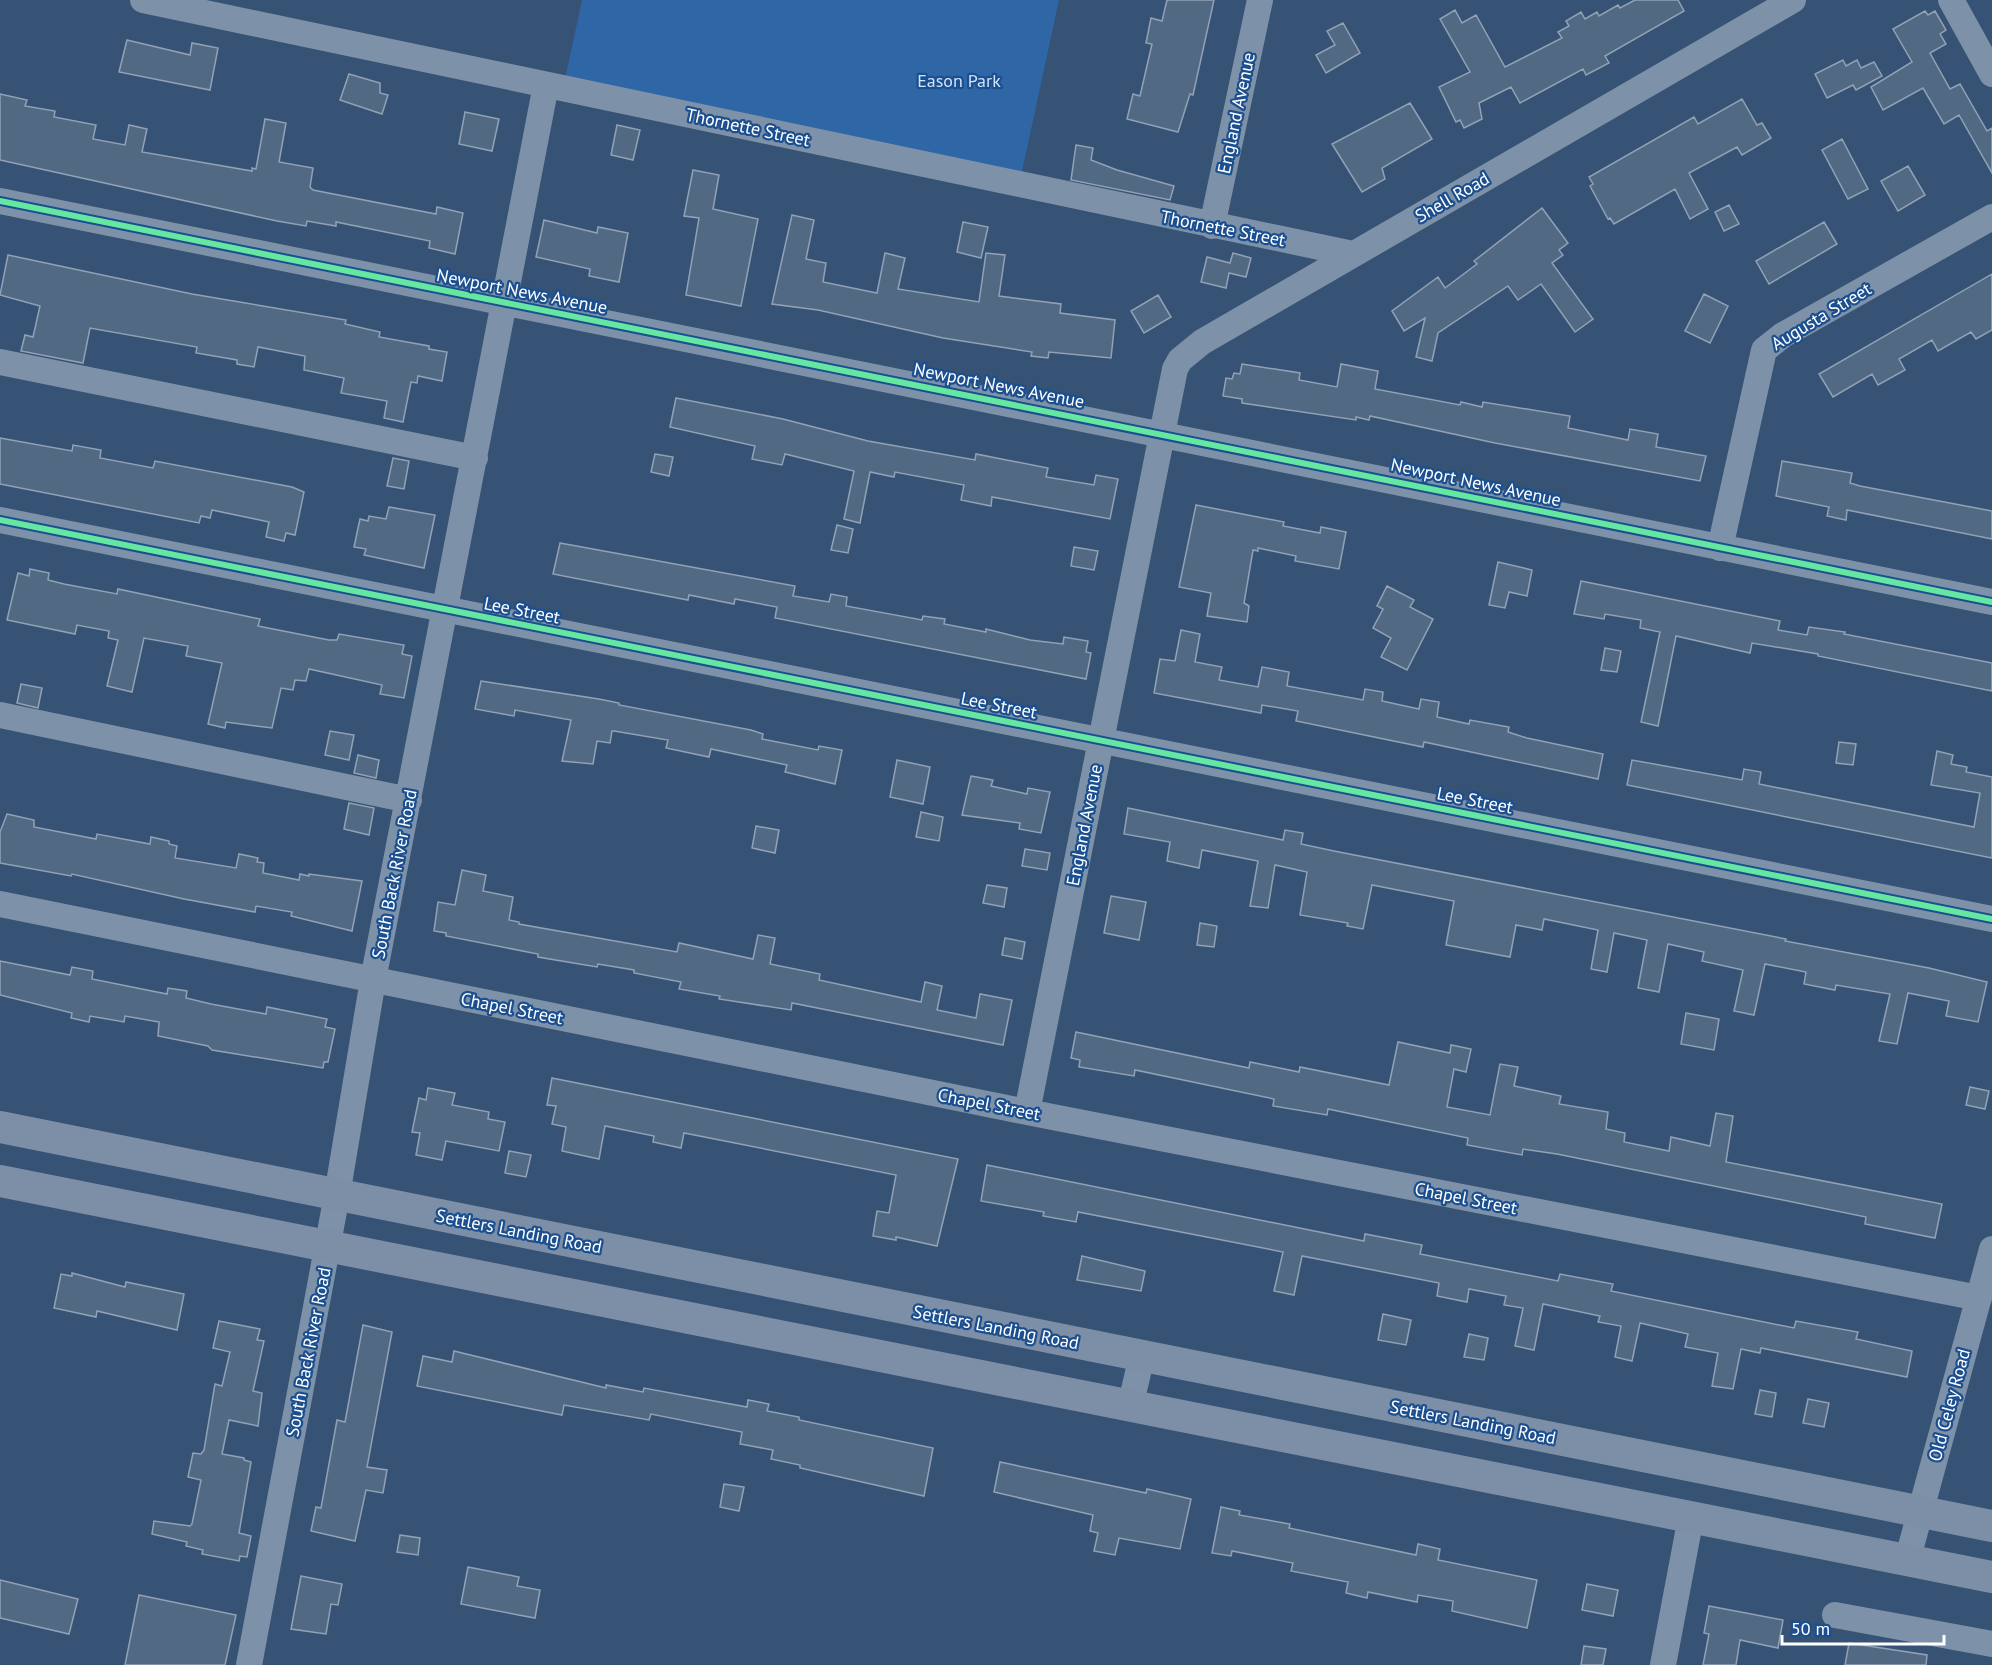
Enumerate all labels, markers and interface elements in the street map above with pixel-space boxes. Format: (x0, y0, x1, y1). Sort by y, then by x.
street label: England Avenue (1212, 50, 1260, 176)
park label: Eason Park (917, 69, 1001, 92)
street label: Thornette Street (684, 103, 812, 151)
street label: Shell Road (1411, 167, 1493, 227)
street label: Thornette Street (1159, 205, 1287, 251)
street label: Newport News Avenue (435, 263, 609, 319)
street label: Augusta Street (1767, 277, 1875, 355)
street label: Newport News Avenue (912, 357, 1086, 413)
street label: Newport News Avenue (1389, 453, 1563, 511)
street label: Lee Street (482, 591, 562, 629)
street label: Lee Street (959, 686, 1039, 724)
street label: England Avenue (1061, 762, 1107, 888)
street label: Lee Street (1435, 781, 1515, 819)
street label: South Back River Road (366, 787, 422, 961)
street label: Chapel Street (459, 987, 565, 1029)
street label: Chapel Street (936, 1083, 1042, 1125)
street label: Chapel Street (1413, 1177, 1519, 1219)
street label: Settlers Landing Road (434, 1204, 604, 1258)
street label: South Back River Road (280, 1265, 336, 1439)
street label: Settlers Landing Road (911, 1300, 1081, 1354)
street label: Old Celey Road (1923, 1346, 1975, 1464)
street label: Settlers Landing Road (1388, 1395, 1558, 1449)
scale bar (1782, 1608, 1944, 1646)
text: 50 m (1791, 1617, 1830, 1640)

